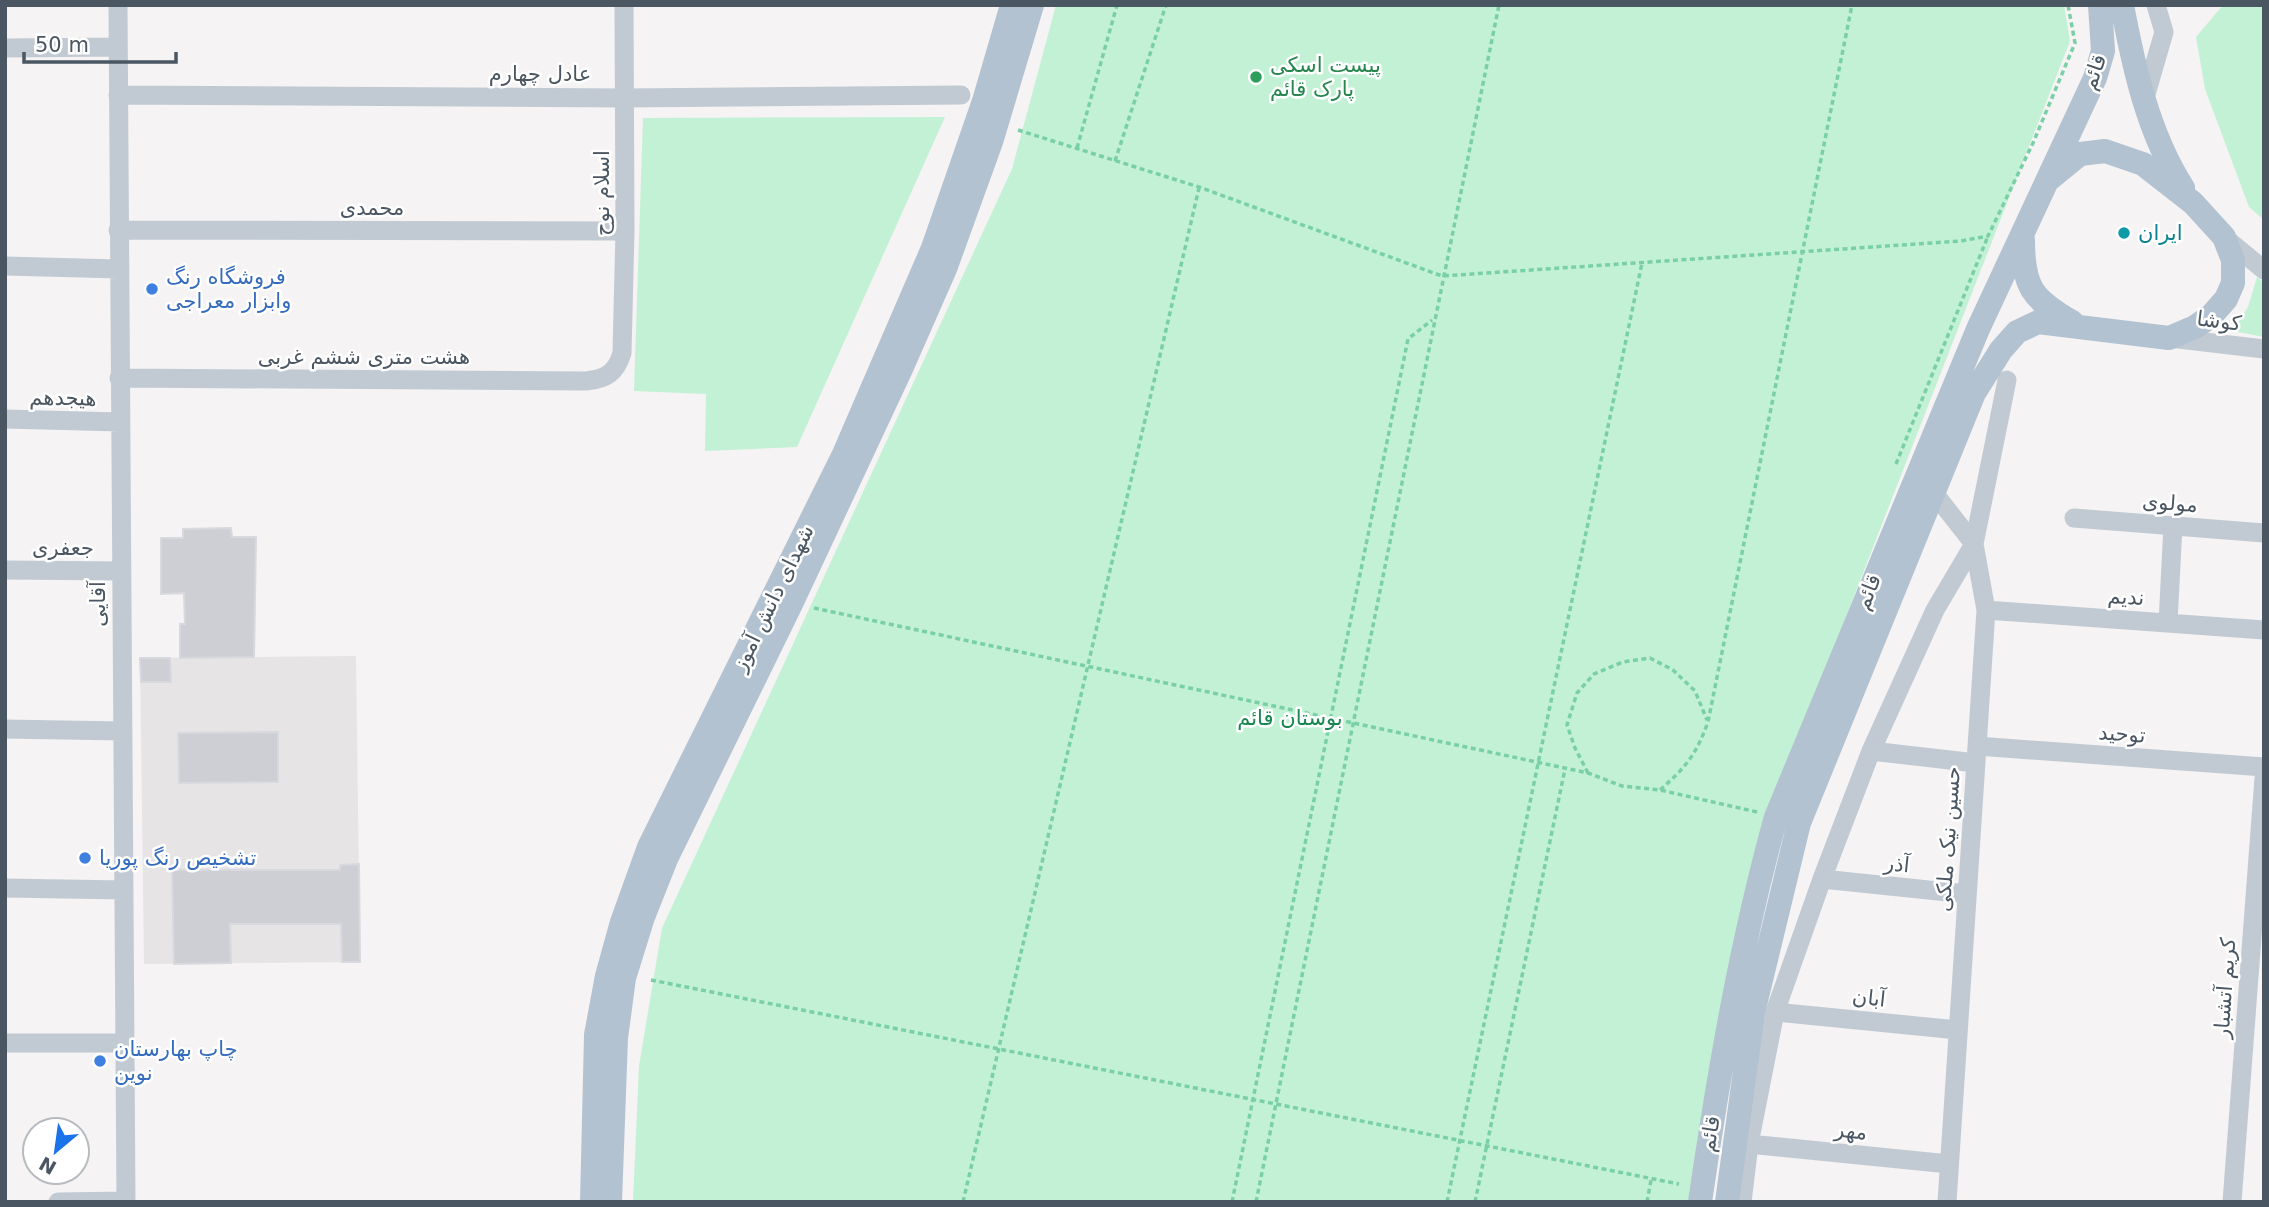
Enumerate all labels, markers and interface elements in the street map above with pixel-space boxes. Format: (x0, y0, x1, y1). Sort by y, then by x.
scale bar (24, 21, 177, 65)
text: 50 m (35, 33, 89, 57)
street label: قائم (2077, 51, 2112, 93)
place label: پیست اسکی پارک قائم (1270, 53, 1381, 102)
street label: عادل چهارم (489, 62, 591, 86)
marker: پیست اسکی پارک قائم (1248, 69, 1264, 85)
street label: اسلام نوح (590, 150, 614, 236)
street label: محمدی (340, 196, 404, 220)
place label: ایران (2138, 221, 2183, 245)
marker: ایران (2116, 225, 2132, 241)
place label: فروشگاه رنگ وابزار معراجی (166, 265, 291, 313)
marker: فروشگاه رنگ وابزار معراجی (144, 281, 160, 297)
street label: کوشا (2195, 306, 2243, 336)
street label: هشت متری ششم غربی (258, 345, 470, 370)
street label: هیجدهم (29, 385, 97, 412)
street label: مولوی (2141, 489, 2199, 517)
street label: شهدای دانش آموز (726, 520, 819, 676)
street label: جعفری (32, 536, 94, 560)
street label: قائم (1850, 571, 1887, 614)
street label: آقایی (85, 580, 110, 627)
street label: ندیم (2107, 584, 2145, 611)
park label: بوستان قائم (1237, 706, 1343, 731)
street label: توحید (2098, 720, 2146, 748)
street label: حسین نیک ملکی (1931, 766, 1965, 912)
place label: تشخیص رنگ پوریا (99, 846, 257, 870)
marker: تشخیص رنگ پوریا (77, 850, 93, 866)
street label: آذر (1882, 850, 1912, 877)
street label: کریم آتشبار (2208, 937, 2242, 1040)
street label: آبان (1851, 983, 1888, 1012)
place label: چاپ بهارستان نوين (114, 1037, 238, 1085)
marker: چاپ بهارستان نوين (92, 1053, 108, 1069)
street label: قائم (1695, 1114, 1726, 1154)
north arrow (21, 1116, 91, 1186)
street label: مهر (1833, 1117, 1868, 1145)
text: N (35, 1152, 60, 1179)

